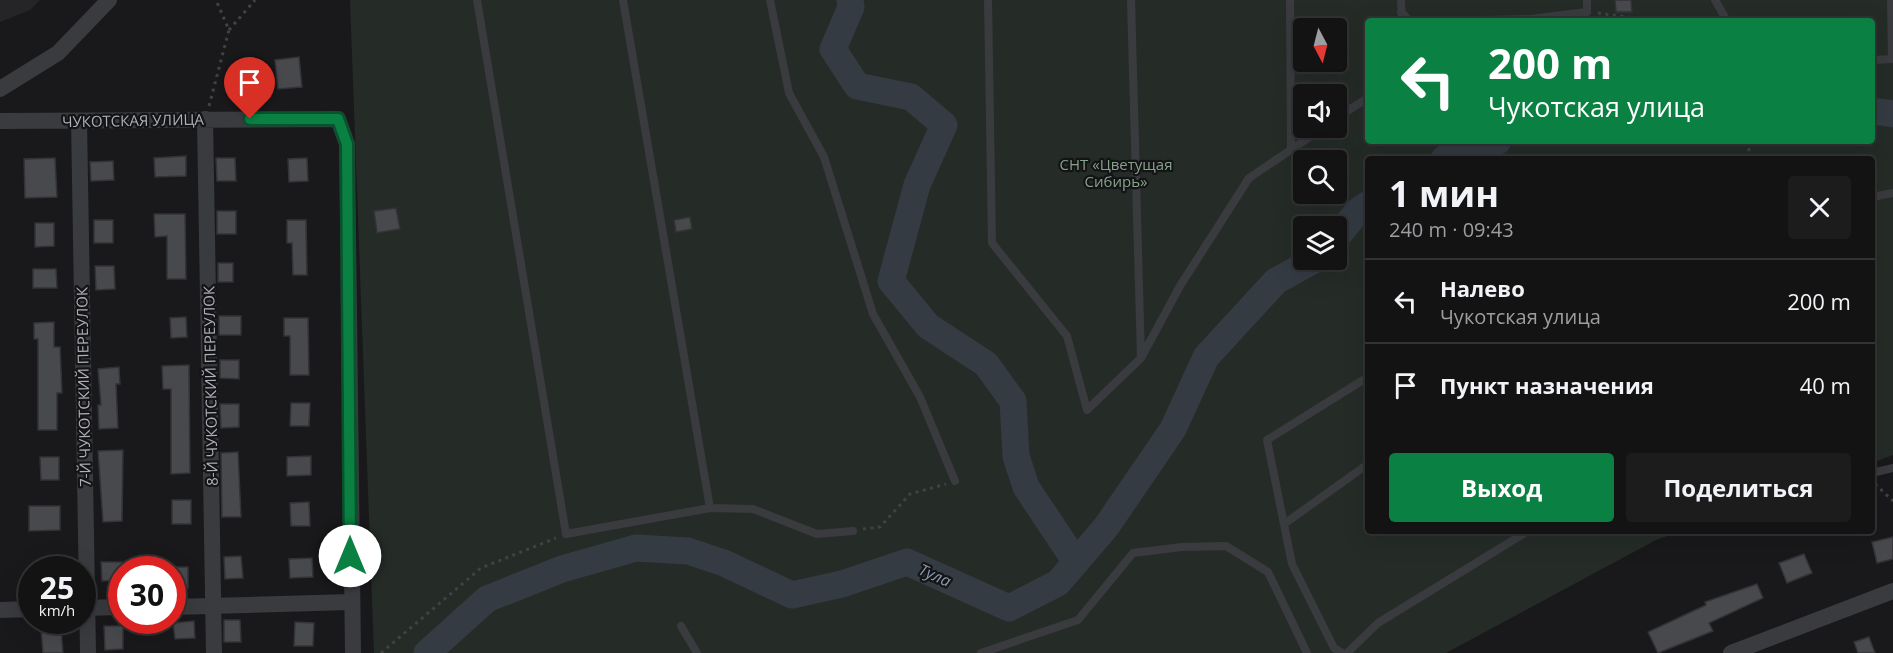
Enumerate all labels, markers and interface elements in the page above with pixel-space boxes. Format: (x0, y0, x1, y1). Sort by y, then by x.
north arrow (1293, 18, 1347, 72)
map controls (1293, 18, 1347, 270)
text: 200 m (1488, 34, 1612, 91)
icon: left (1389, 42, 1467, 120)
pin (224, 57, 275, 119)
icon: arrive (233, 66, 266, 99)
button: sound (1293, 84, 1347, 138)
text: Чукотская улица (1488, 88, 1705, 125)
street label: ЧУКОТСКАЯ УЛИЦА (62, 109, 205, 131)
button: search (1293, 150, 1347, 204)
park label: СНТ «Цветущая Сибирь» (1060, 154, 1172, 191)
text: 1 мин (1389, 169, 1499, 218)
button: close (1788, 176, 1851, 239)
button: layers (1293, 216, 1347, 270)
text: 240 m · 09:43 (1389, 216, 1514, 243)
text: Налево (1440, 273, 1525, 303)
street label: 8-Й ЧУКОТСКИЙ ПЕРЕУЛОК (198, 285, 222, 486)
icon: left (1389, 285, 1422, 318)
street label: 7-Й ЧУКОТСКИЙ ПЕРЕУЛОК (71, 286, 95, 487)
text: 200 m (1787, 286, 1851, 316)
text: Чукотская улица (1440, 303, 1601, 330)
icon: arrive (1389, 369, 1422, 402)
text: Пункт назначения (1440, 370, 1654, 400)
text: 40 m (1800, 370, 1851, 400)
button: Выход (1389, 453, 1614, 522)
button: Поделиться (1626, 453, 1851, 522)
position arrow (318, 524, 382, 588)
speed limit sign: 30 (108, 556, 186, 634)
water label: Тула (915, 558, 955, 592)
text: 25 (40, 567, 74, 608)
text: km/h (39, 600, 75, 620)

